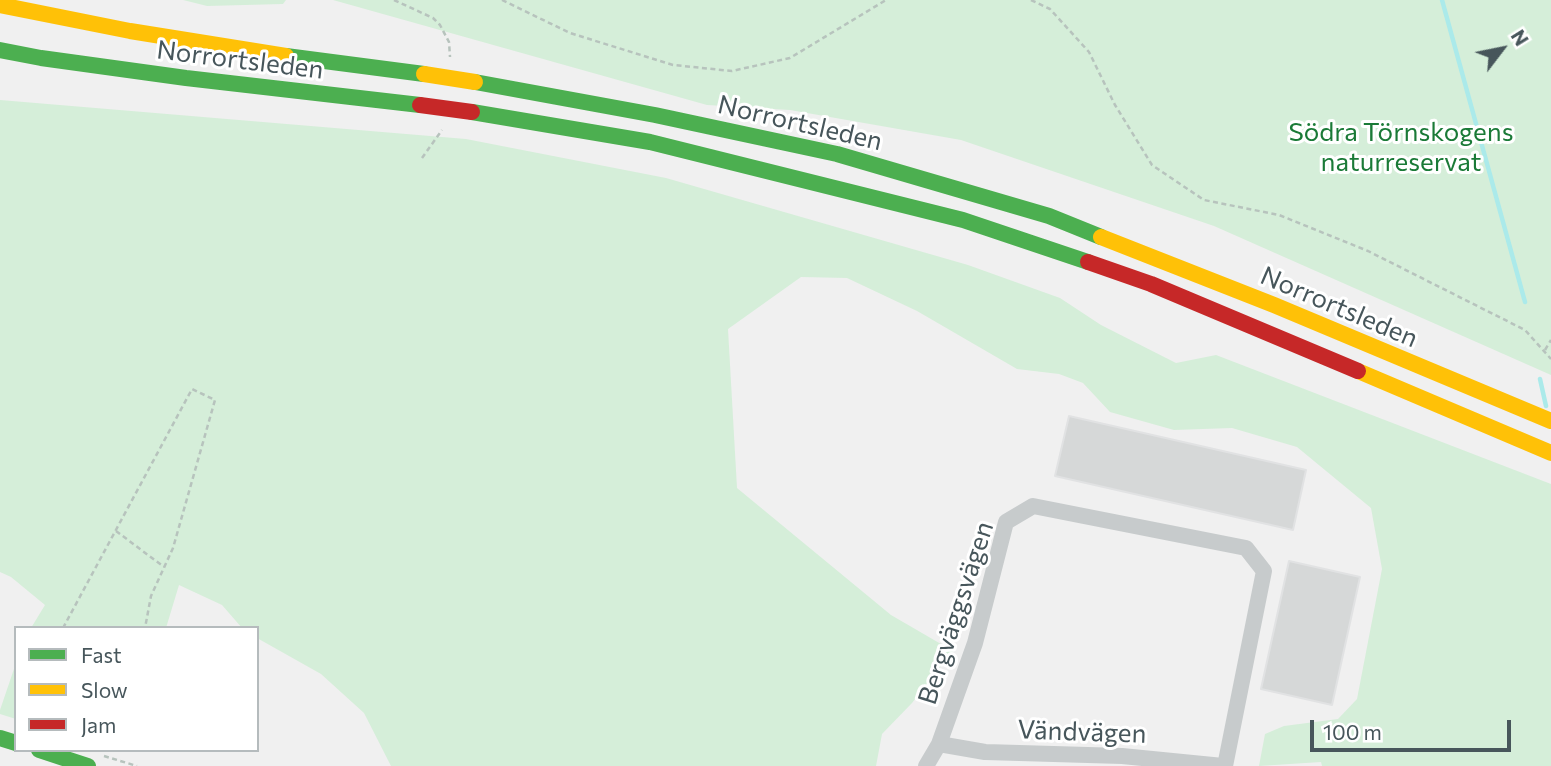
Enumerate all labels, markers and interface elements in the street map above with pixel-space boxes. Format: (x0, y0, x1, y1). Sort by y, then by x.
north arrow (1467, 14, 1537, 84)
text: N (1507, 25, 1534, 50)
street label: Norrortsleden (155, 34, 325, 86)
street label: Norrortsleden (715, 89, 885, 157)
park label: Södra Törnskogens naturreservat (1288, 116, 1514, 178)
street label: Norrortsleden (1256, 260, 1422, 354)
street label: Bergväggsvägen (912, 518, 1000, 708)
legend (14, 626, 259, 752)
text: Fast (81, 642, 122, 667)
text: Slow (81, 677, 128, 702)
scale bar (1313, 706, 1514, 750)
text: Jam (81, 712, 116, 737)
street label: Vändvägen (1017, 714, 1147, 750)
text: 100 m (1323, 719, 1382, 744)

